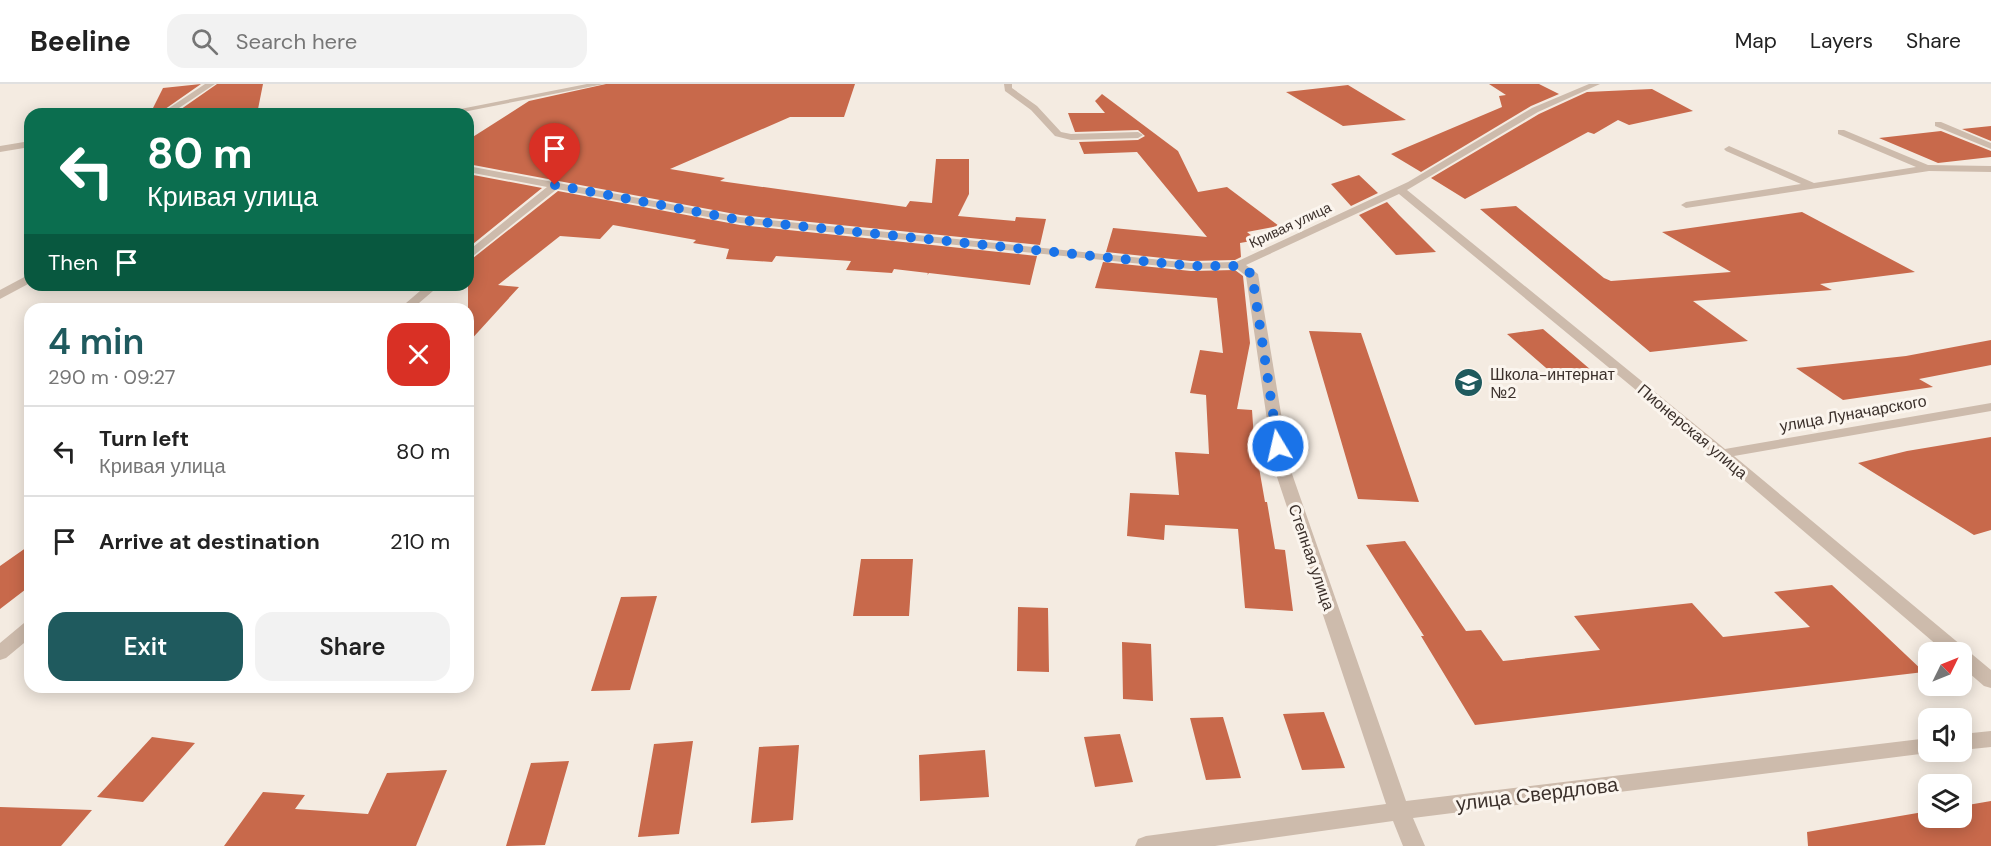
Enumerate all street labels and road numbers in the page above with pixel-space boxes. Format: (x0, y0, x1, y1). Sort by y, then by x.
street label: Кривая улица (1246, 198, 1334, 252)
street label: Пионерская улица (1633, 379, 1752, 484)
street label: улица Луначарского (1778, 390, 1928, 437)
street label: Степная улица (1284, 501, 1340, 613)
street label: улица Свердлова (1454, 771, 1620, 817)

